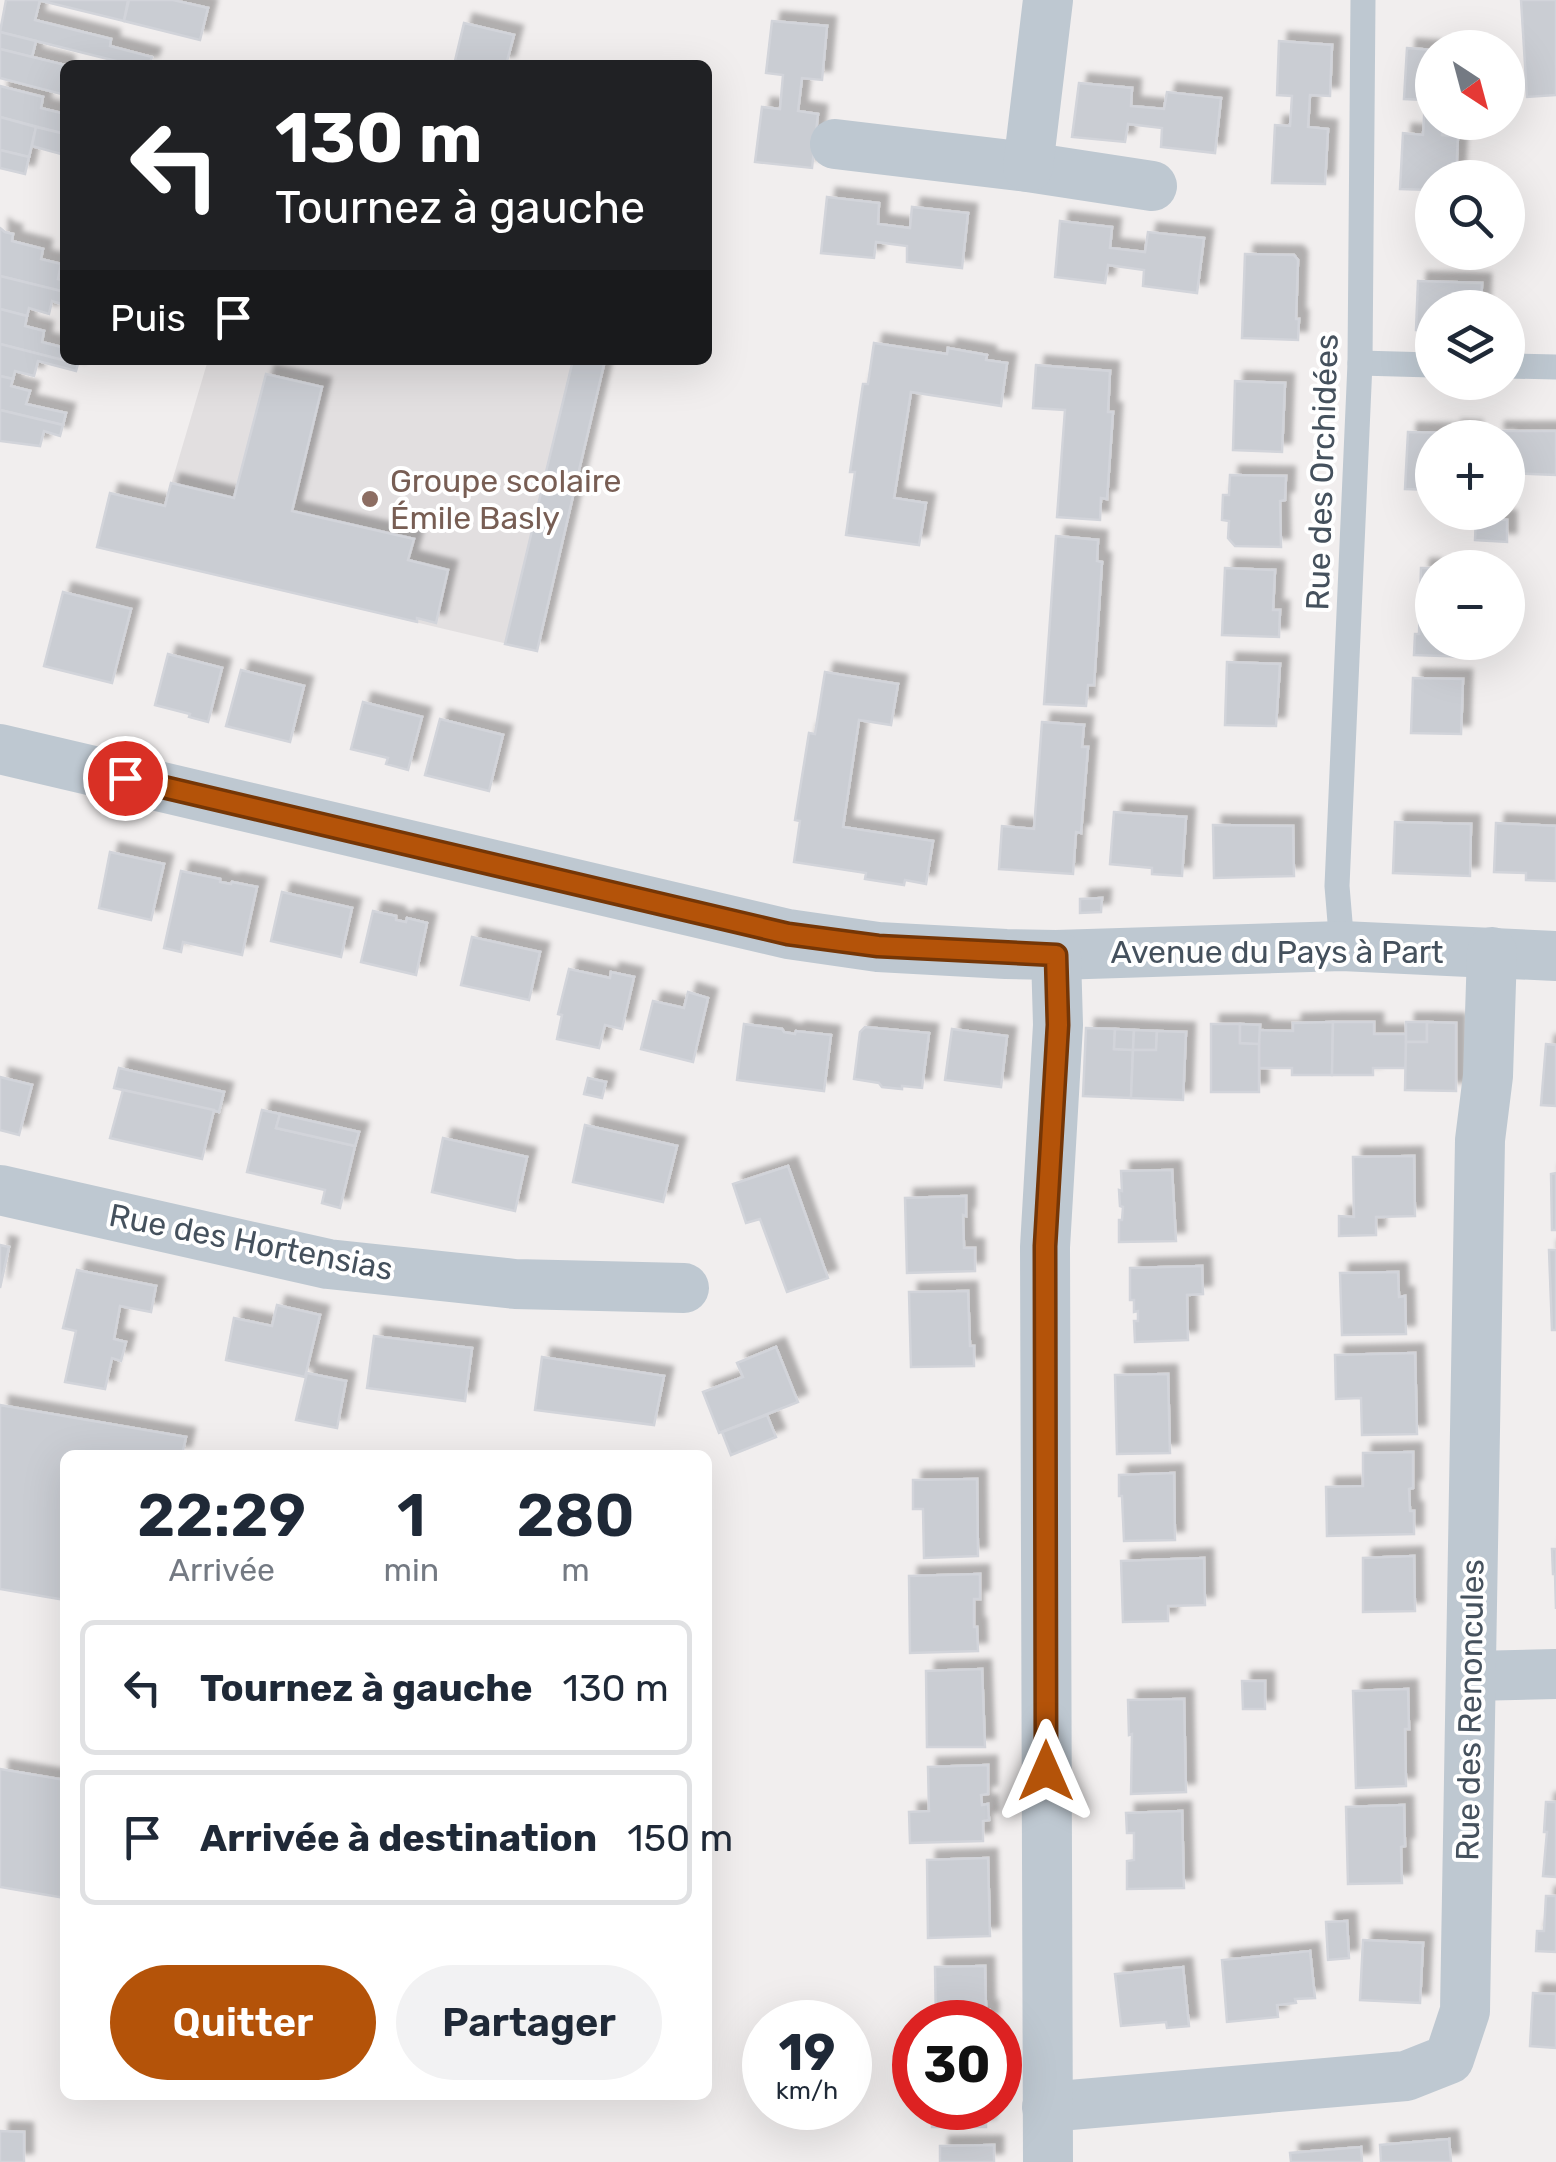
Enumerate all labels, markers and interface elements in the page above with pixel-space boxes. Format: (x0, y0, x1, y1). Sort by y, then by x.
north arrow (1415, 30, 1525, 140)
map controls (1415, 30, 1525, 660)
text: 130 m (275, 97, 483, 180)
icon: left (110, 100, 240, 230)
button: search (1415, 160, 1525, 270)
text: Tournez à gauche (275, 181, 645, 234)
icon: arrive (206, 290, 261, 345)
button: layers (1415, 290, 1525, 400)
text: Puis (110, 295, 186, 341)
street label: Rue des Orchidées (1298, 333, 1346, 611)
button: + (1415, 420, 1525, 530)
place label: Groupe scolaire Émile Basly (390, 462, 621, 537)
marker: Groupe scolaire Émile Basly (359, 488, 381, 510)
button: − (1415, 550, 1525, 660)
pin (83, 736, 168, 821)
icon: arrive (98, 751, 153, 806)
street label: Avenue du Pays à Part (1111, 933, 1444, 971)
street label: Rue des Hortensias (106, 1196, 396, 1288)
text: 22:29 (137, 1480, 306, 1551)
text: 1 (397, 1480, 426, 1551)
text: 280 (517, 1480, 635, 1551)
text: Arrivée (169, 1551, 275, 1589)
text: min (384, 1551, 439, 1589)
text: m (561, 1551, 590, 1589)
street label: Rue des Renoncules (1448, 1559, 1492, 1861)
icon: left (115, 1660, 170, 1715)
text: Tournez à gauche (200, 1665, 533, 1711)
text: 130 m (563, 1665, 669, 1711)
position arrow (994, 1719, 1098, 1823)
icon: arrive (115, 1810, 170, 1865)
text: Arrivée à destination (200, 1815, 597, 1861)
text: 150 m (627, 1815, 733, 1861)
button: Quitter (110, 1965, 376, 2080)
button: Partager (396, 1965, 662, 2080)
speed limit sign: 30 (892, 2000, 1022, 2130)
text: 19 (779, 2023, 835, 2083)
text: km/h (776, 2076, 838, 2105)

